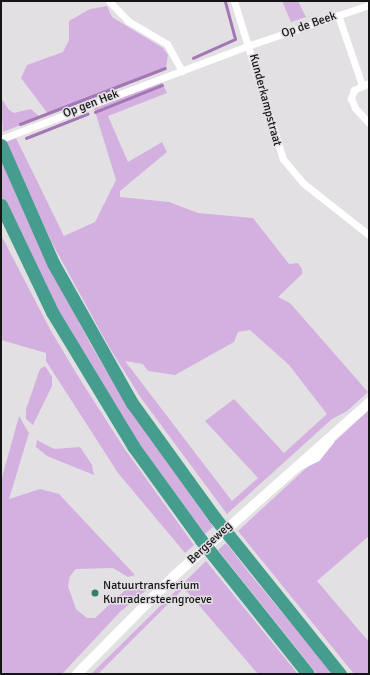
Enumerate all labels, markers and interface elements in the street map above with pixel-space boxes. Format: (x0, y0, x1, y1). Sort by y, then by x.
street label: Op de Beek (280, 9, 338, 41)
street label: Kunderkampstraat (246, 52, 284, 148)
street label: Op gen Hek (61, 87, 121, 121)
street label: Bergseweg (185, 519, 235, 567)
place label: Natuurtransferium Kunradersteengroeve (103, 579, 212, 607)
marker: Natuurtransferium Kunradersteengroeve (90, 588, 100, 598)

